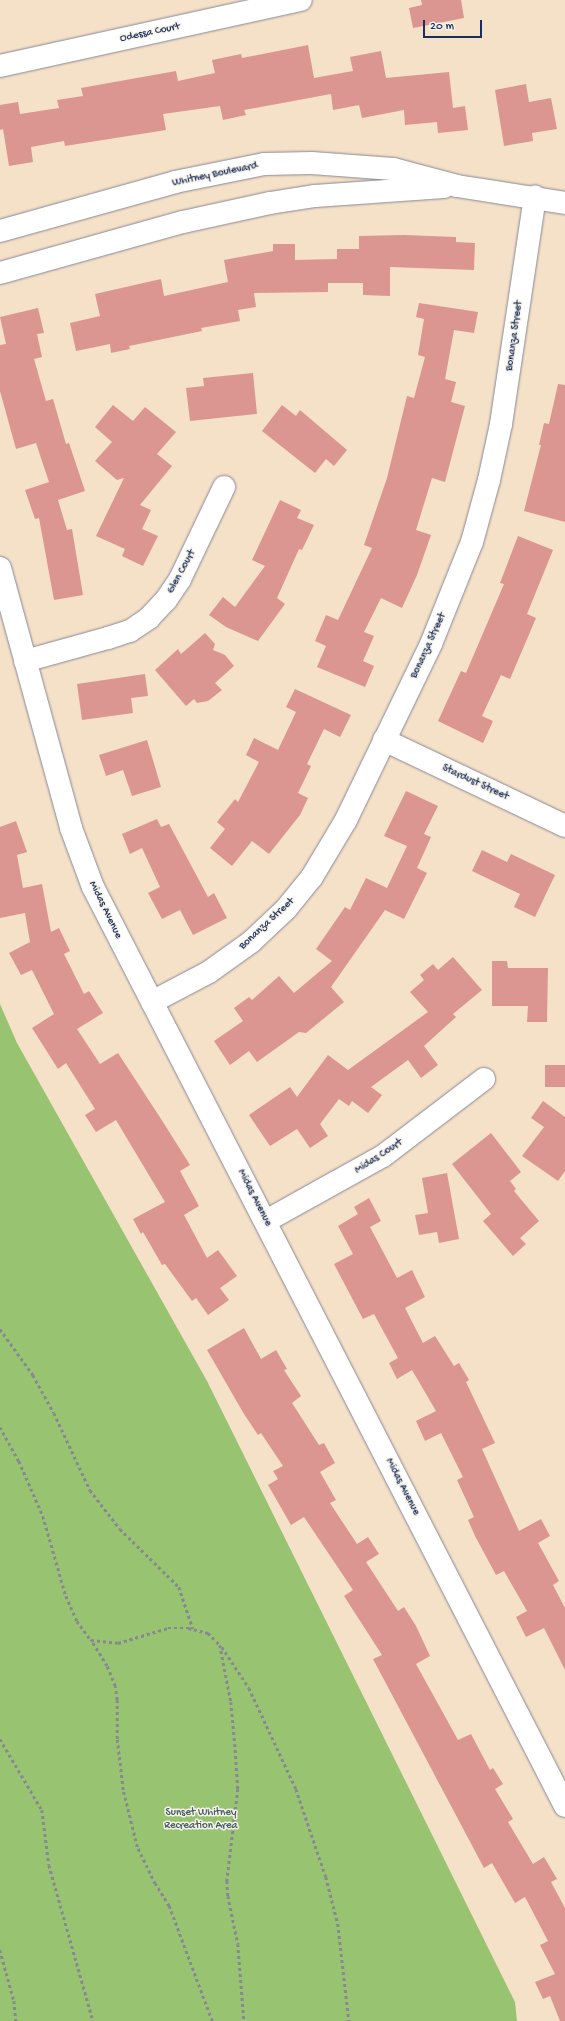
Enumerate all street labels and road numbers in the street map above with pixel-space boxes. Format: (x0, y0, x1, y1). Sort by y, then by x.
street label: Odessa Court (119, 20, 181, 46)
street label: Whitney Boulevard (171, 160, 259, 190)
street label: Bonanza Street (504, 300, 526, 372)
street label: Glen Court (165, 548, 199, 596)
street label: Bonanza Street (408, 611, 450, 681)
street label: Stardust Street (440, 762, 510, 804)
street label: Midas Avenue (85, 879, 125, 941)
street label: Bonanza Street (237, 895, 297, 953)
street label: Midas Court (353, 1137, 405, 1177)
street label: Midas Avenue (234, 1167, 274, 1229)
street label: Midas Avenue (382, 1456, 422, 1518)

